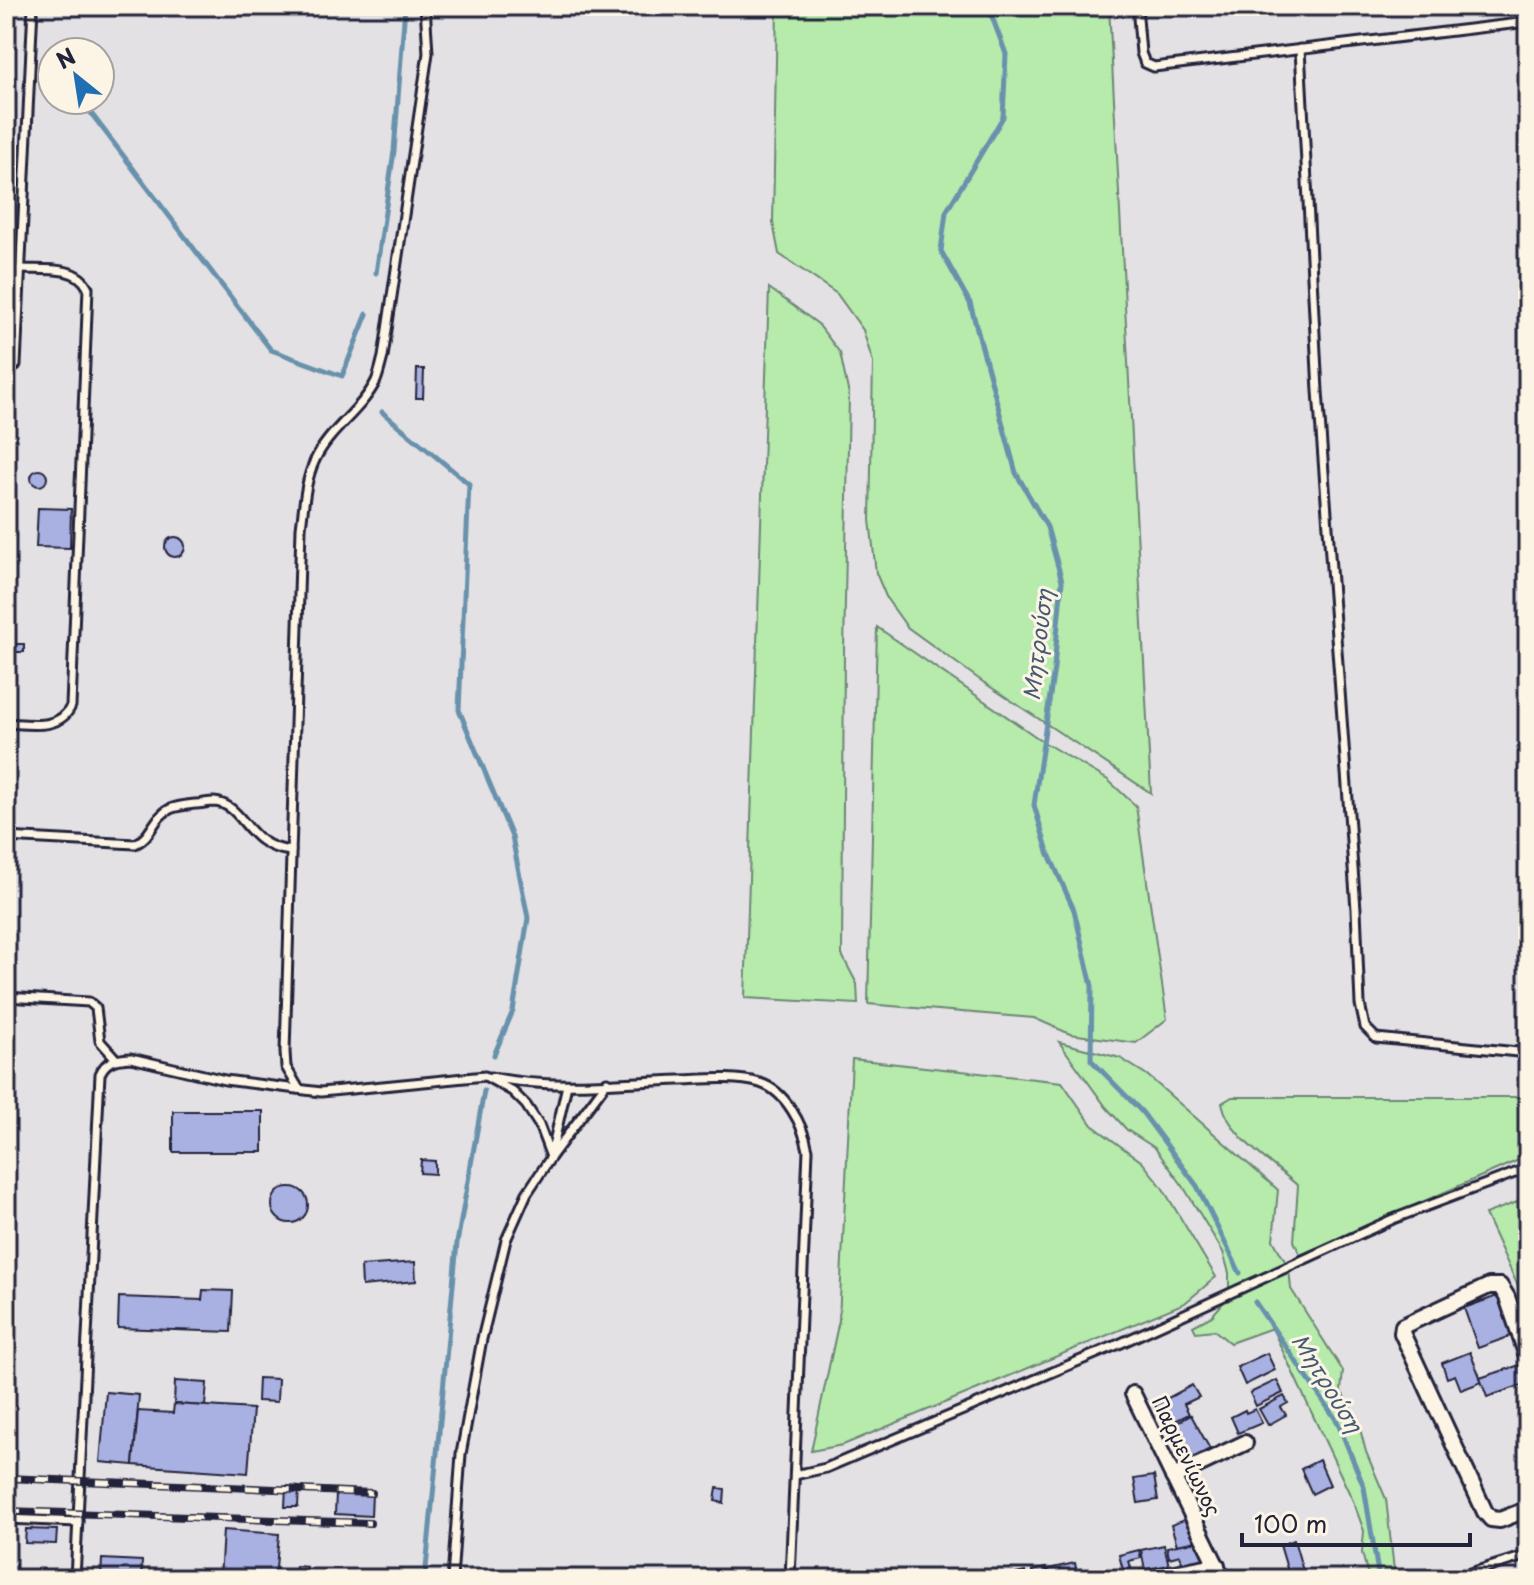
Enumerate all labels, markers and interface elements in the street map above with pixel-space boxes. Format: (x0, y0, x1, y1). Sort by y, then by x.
north arrow (36, 36, 116, 116)
text: N (49, 39, 81, 76)
water label: Μητρούση (1013, 586, 1060, 702)
water label: Μητρούση (1285, 1326, 1372, 1439)
street label: Παρμενίωνος (1145, 1390, 1229, 1521)
scale bar (1242, 1497, 1470, 1547)
text: 100 m (1254, 1505, 1327, 1541)

